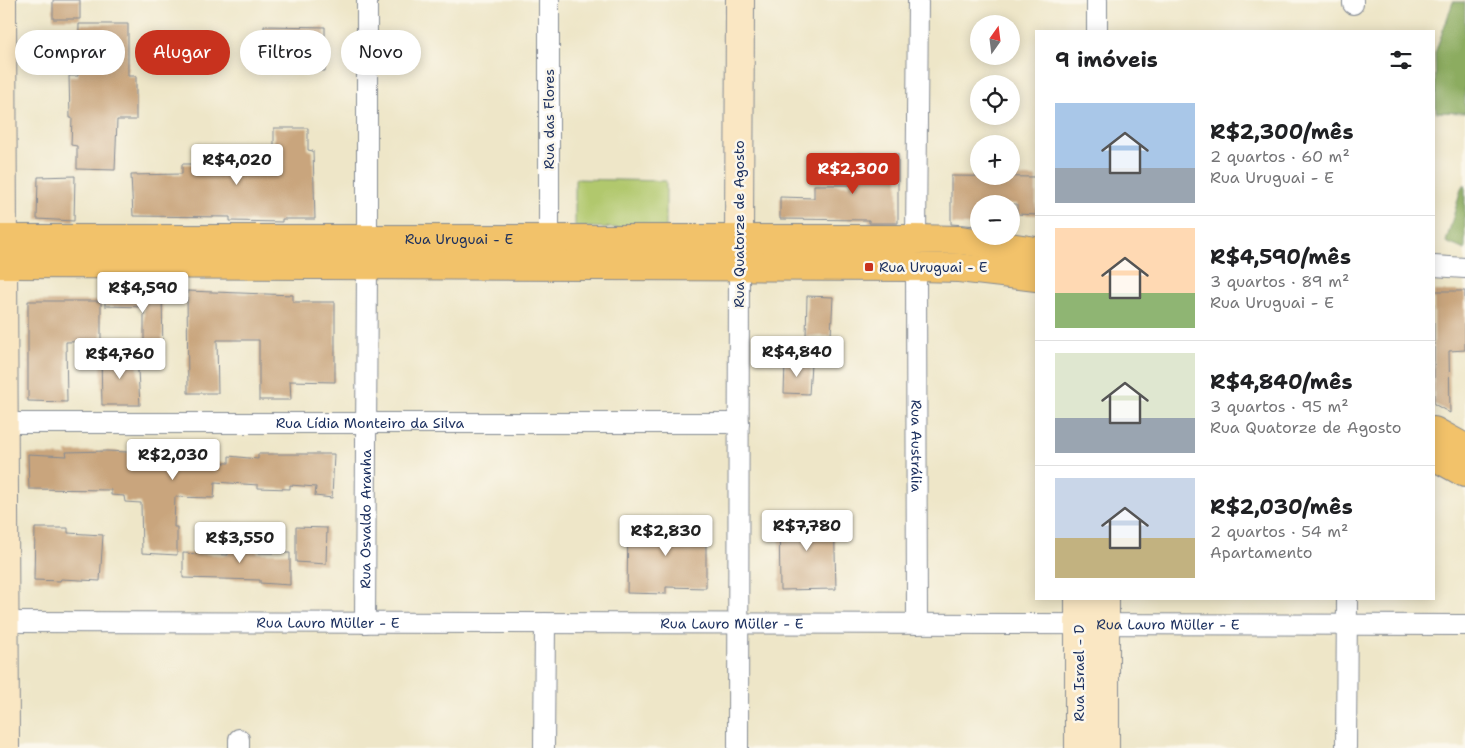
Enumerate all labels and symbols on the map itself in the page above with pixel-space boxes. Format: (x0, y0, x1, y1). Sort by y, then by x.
north arrow (970, 15, 1020, 65)
street label: Rua das Flores (540, 69, 558, 169)
street label: Rua Quatorze de Agosto (730, 140, 748, 308)
pin: R$4,020 (191, 144, 283, 186)
pin: R$2,300 (807, 152, 899, 195)
street label: Rua Uruguai - E (405, 230, 513, 248)
place label: Rua Uruguai - E (879, 258, 988, 276)
marker: Rua Uruguai - E (863, 261, 875, 273)
pin: R$4,590 (97, 272, 189, 314)
pin: R$4,840 (751, 336, 843, 378)
pin: R$4,760 (74, 338, 166, 380)
street label: Rua Austrália (907, 400, 926, 493)
street label: Rua Lídia Monteiro da Silva (276, 414, 465, 432)
pin: R$2,030 (127, 438, 219, 481)
street label: Rua Osvaldo Aranha (356, 449, 375, 589)
pin: R$7,780 (761, 510, 853, 552)
pin: R$2,830 (620, 514, 712, 557)
pin: R$3,550 (194, 522, 286, 564)
street label: Rua Lauro Müller - E (256, 614, 400, 632)
street label: Rua Lauro Müller - E (660, 614, 804, 633)
street label: Rua Lauro Müller - E (1096, 615, 1240, 634)
street label: Rua Israel - D (1070, 625, 1088, 721)

